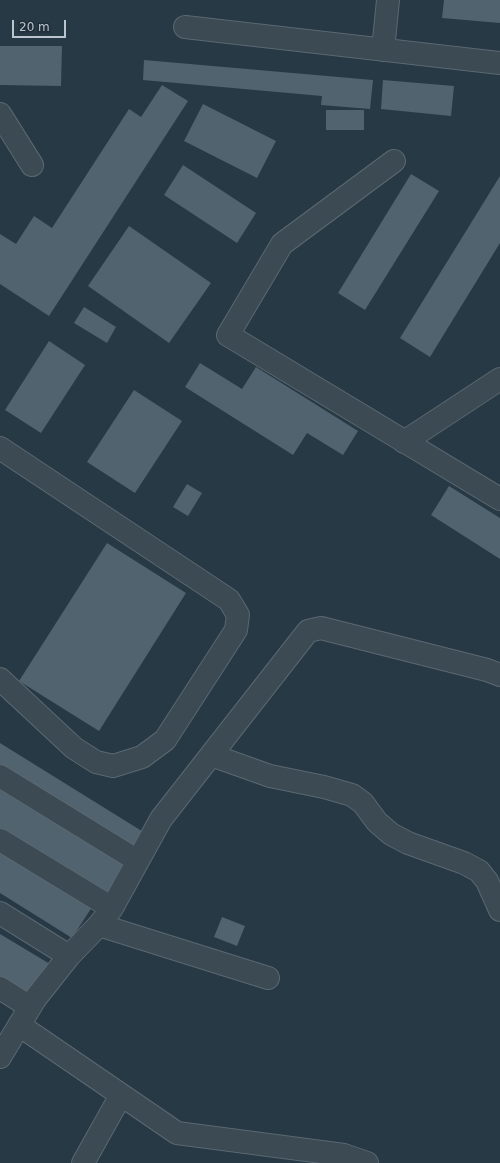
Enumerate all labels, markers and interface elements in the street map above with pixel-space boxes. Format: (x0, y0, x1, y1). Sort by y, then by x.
scale bar (14, 12, 68, 38)
text: 20 m (19, 20, 50, 34)

